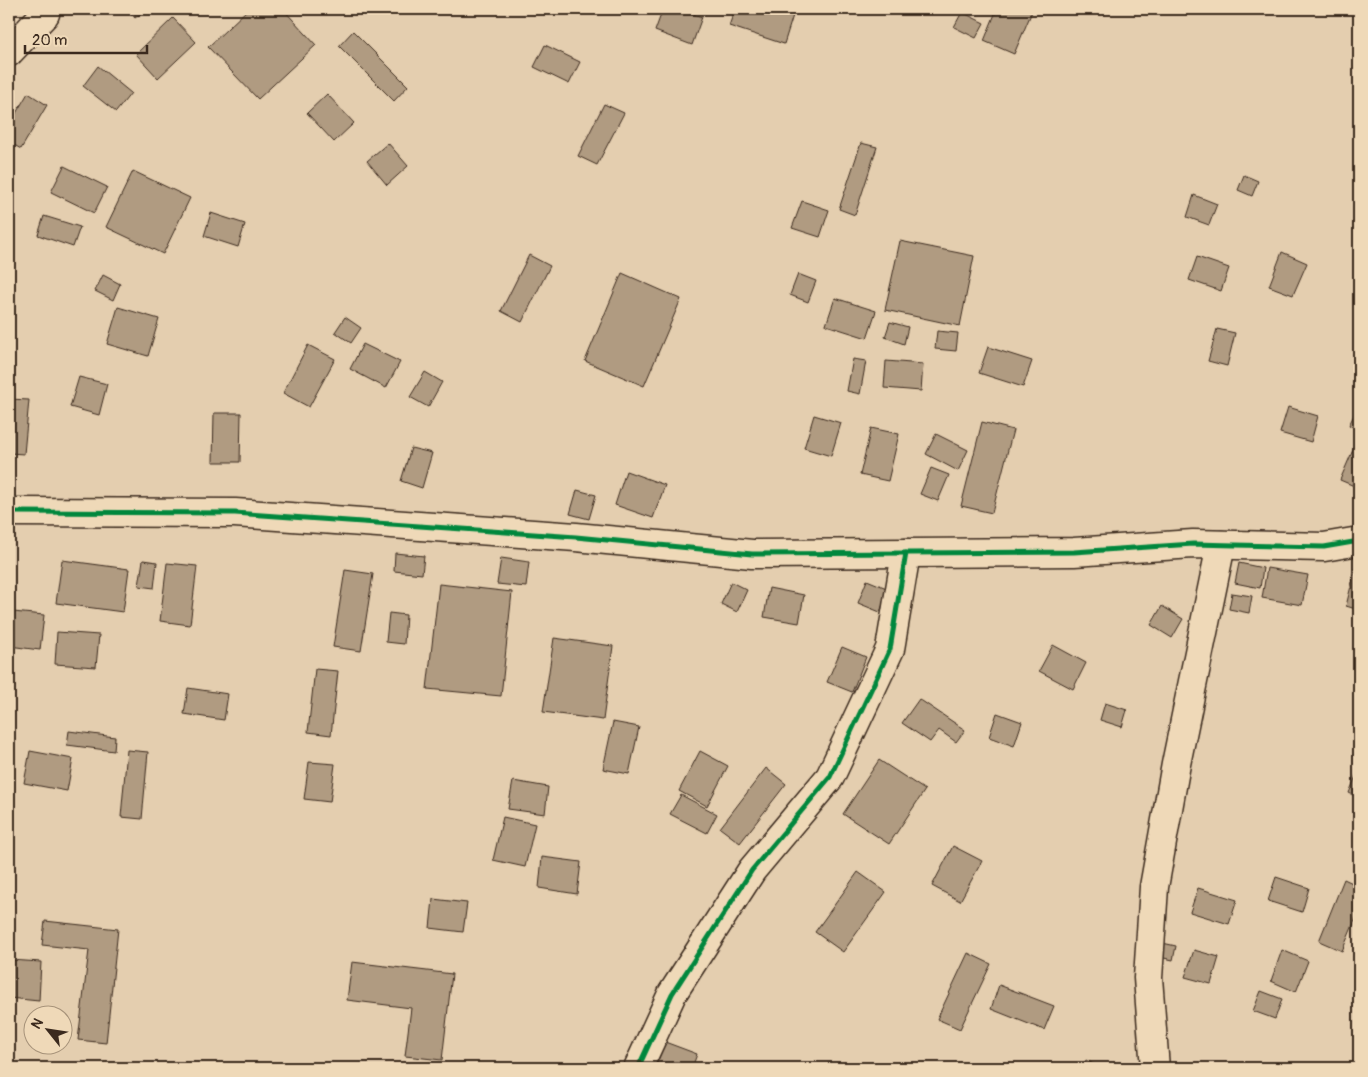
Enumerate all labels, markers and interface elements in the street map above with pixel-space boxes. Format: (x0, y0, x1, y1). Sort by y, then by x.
scale bar (25, 22, 148, 54)
text: 20 m (32, 31, 67, 50)
north arrow (22, 1004, 72, 1054)
text: N (27, 1015, 47, 1032)

